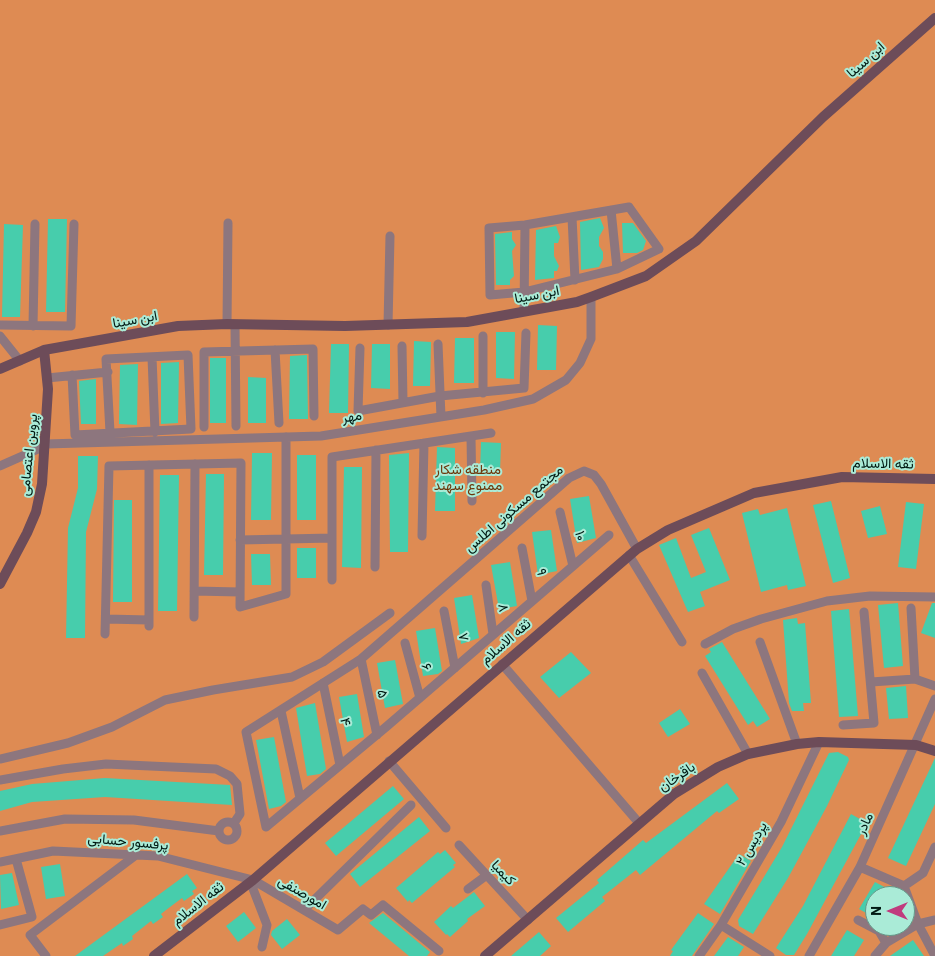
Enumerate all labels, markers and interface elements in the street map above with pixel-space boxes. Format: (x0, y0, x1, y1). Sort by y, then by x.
street label: ابن سینا (844, 39, 888, 81)
street label: ابن سینا (513, 282, 561, 308)
street label: ابن سینا (111, 308, 159, 332)
street label: مهر (341, 407, 363, 427)
street label: پروین اعتصامی (16, 413, 42, 497)
street label: ثقه الاسلام (852, 455, 914, 473)
park label: منطقه شکار ممنوع سهند (434, 462, 502, 494)
street label: مجتمع مسکونی اطلس (461, 462, 567, 556)
street label: ۱۰ (571, 529, 589, 543)
street label: ۹ (532, 567, 550, 577)
street label: ۸ (494, 603, 512, 613)
street label: ثقه الاسلام (477, 616, 535, 668)
street label: ۷ (454, 631, 472, 643)
street label: ۶ (417, 662, 435, 672)
street label: ۵ (373, 688, 391, 700)
street label: ۴ (336, 716, 354, 728)
street label: باقرخان (655, 759, 699, 795)
street label: مادر (853, 810, 877, 838)
street label: پردیس ۲ (733, 819, 771, 869)
street label: پرفسور حسابی (87, 830, 169, 854)
street label: کیمیا (487, 857, 519, 889)
street label: امورصنفی (275, 872, 329, 914)
street label: ثقه الاسلام (169, 879, 227, 929)
north arrow (865, 886, 915, 936)
text: N (867, 906, 885, 916)

